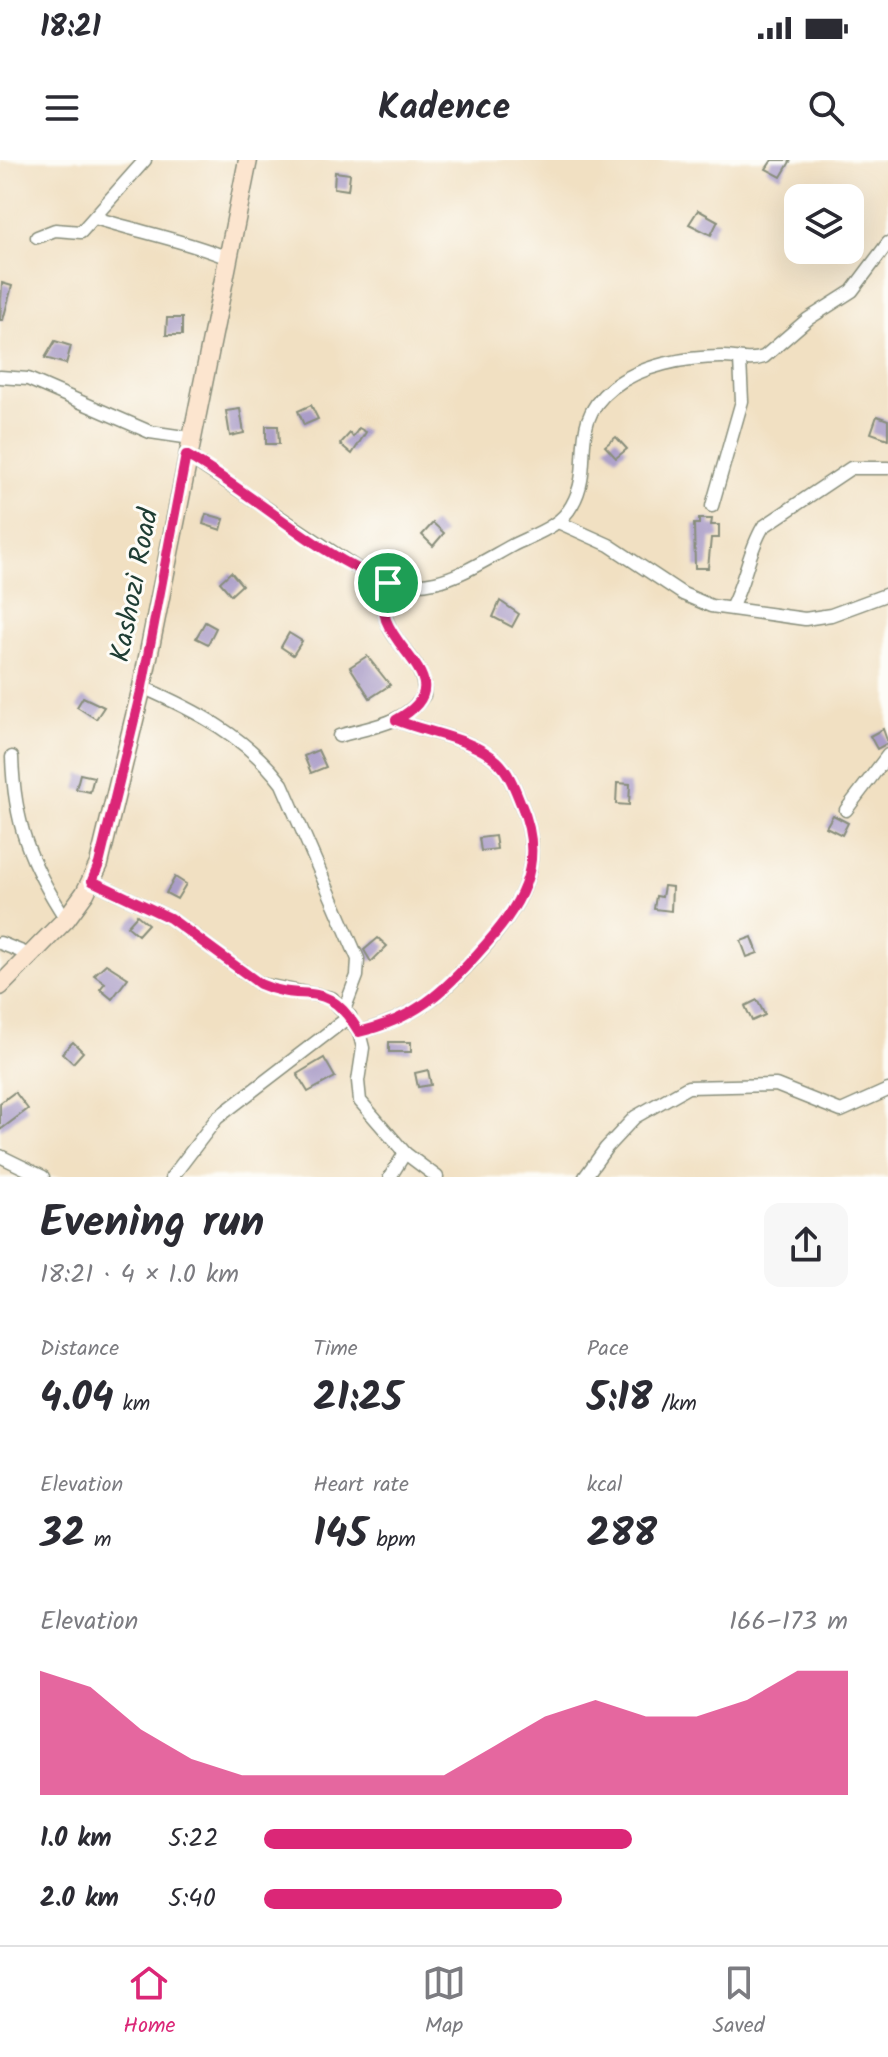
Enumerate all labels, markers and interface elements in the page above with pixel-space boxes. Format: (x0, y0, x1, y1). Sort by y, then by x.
text: 18:21 (40, 4, 101, 52)
text: Kadence (378, 80, 510, 137)
icon: menu (40, 86, 84, 130)
icon: search (804, 86, 848, 130)
map controls (784, 184, 864, 264)
button: layers (784, 184, 864, 264)
street label: Kashozi Road (99, 504, 173, 666)
pin (354, 549, 422, 617)
icon: arrive (366, 561, 410, 605)
text: Evening run (40, 1189, 264, 1259)
button: share (764, 1203, 848, 1287)
text: 18:21 · 4 × 1.0 km (40, 1254, 239, 1296)
text: Distance (40, 1332, 119, 1367)
text: Time (313, 1332, 358, 1367)
text: Pace (587, 1332, 629, 1367)
text: 4.04 (40, 1367, 114, 1431)
text: 21:25 (313, 1367, 402, 1431)
text: 5:18 (587, 1367, 652, 1431)
text: km (114, 1387, 150, 1422)
text: /km (652, 1387, 697, 1422)
text: Elevation (40, 1468, 123, 1503)
text: Heart rate (313, 1468, 409, 1503)
text: kcal (587, 1468, 622, 1503)
text: 32 (40, 1503, 85, 1567)
text: 145 (313, 1503, 367, 1567)
text: 288 (587, 1503, 657, 1567)
text: m (85, 1523, 112, 1558)
text: bpm (367, 1523, 416, 1558)
text: Elevation (40, 1601, 138, 1643)
text: 166–173 m (729, 1601, 848, 1643)
text: 1.0 km (40, 1818, 111, 1860)
text: 5:22 (168, 1818, 219, 1860)
text: 2.0 km (40, 1878, 119, 1920)
text: 5:40 (168, 1878, 216, 1920)
tab: Home (123, 1961, 175, 2044)
tab: Map (422, 1961, 466, 2044)
tab: Saved (713, 1961, 765, 2044)

